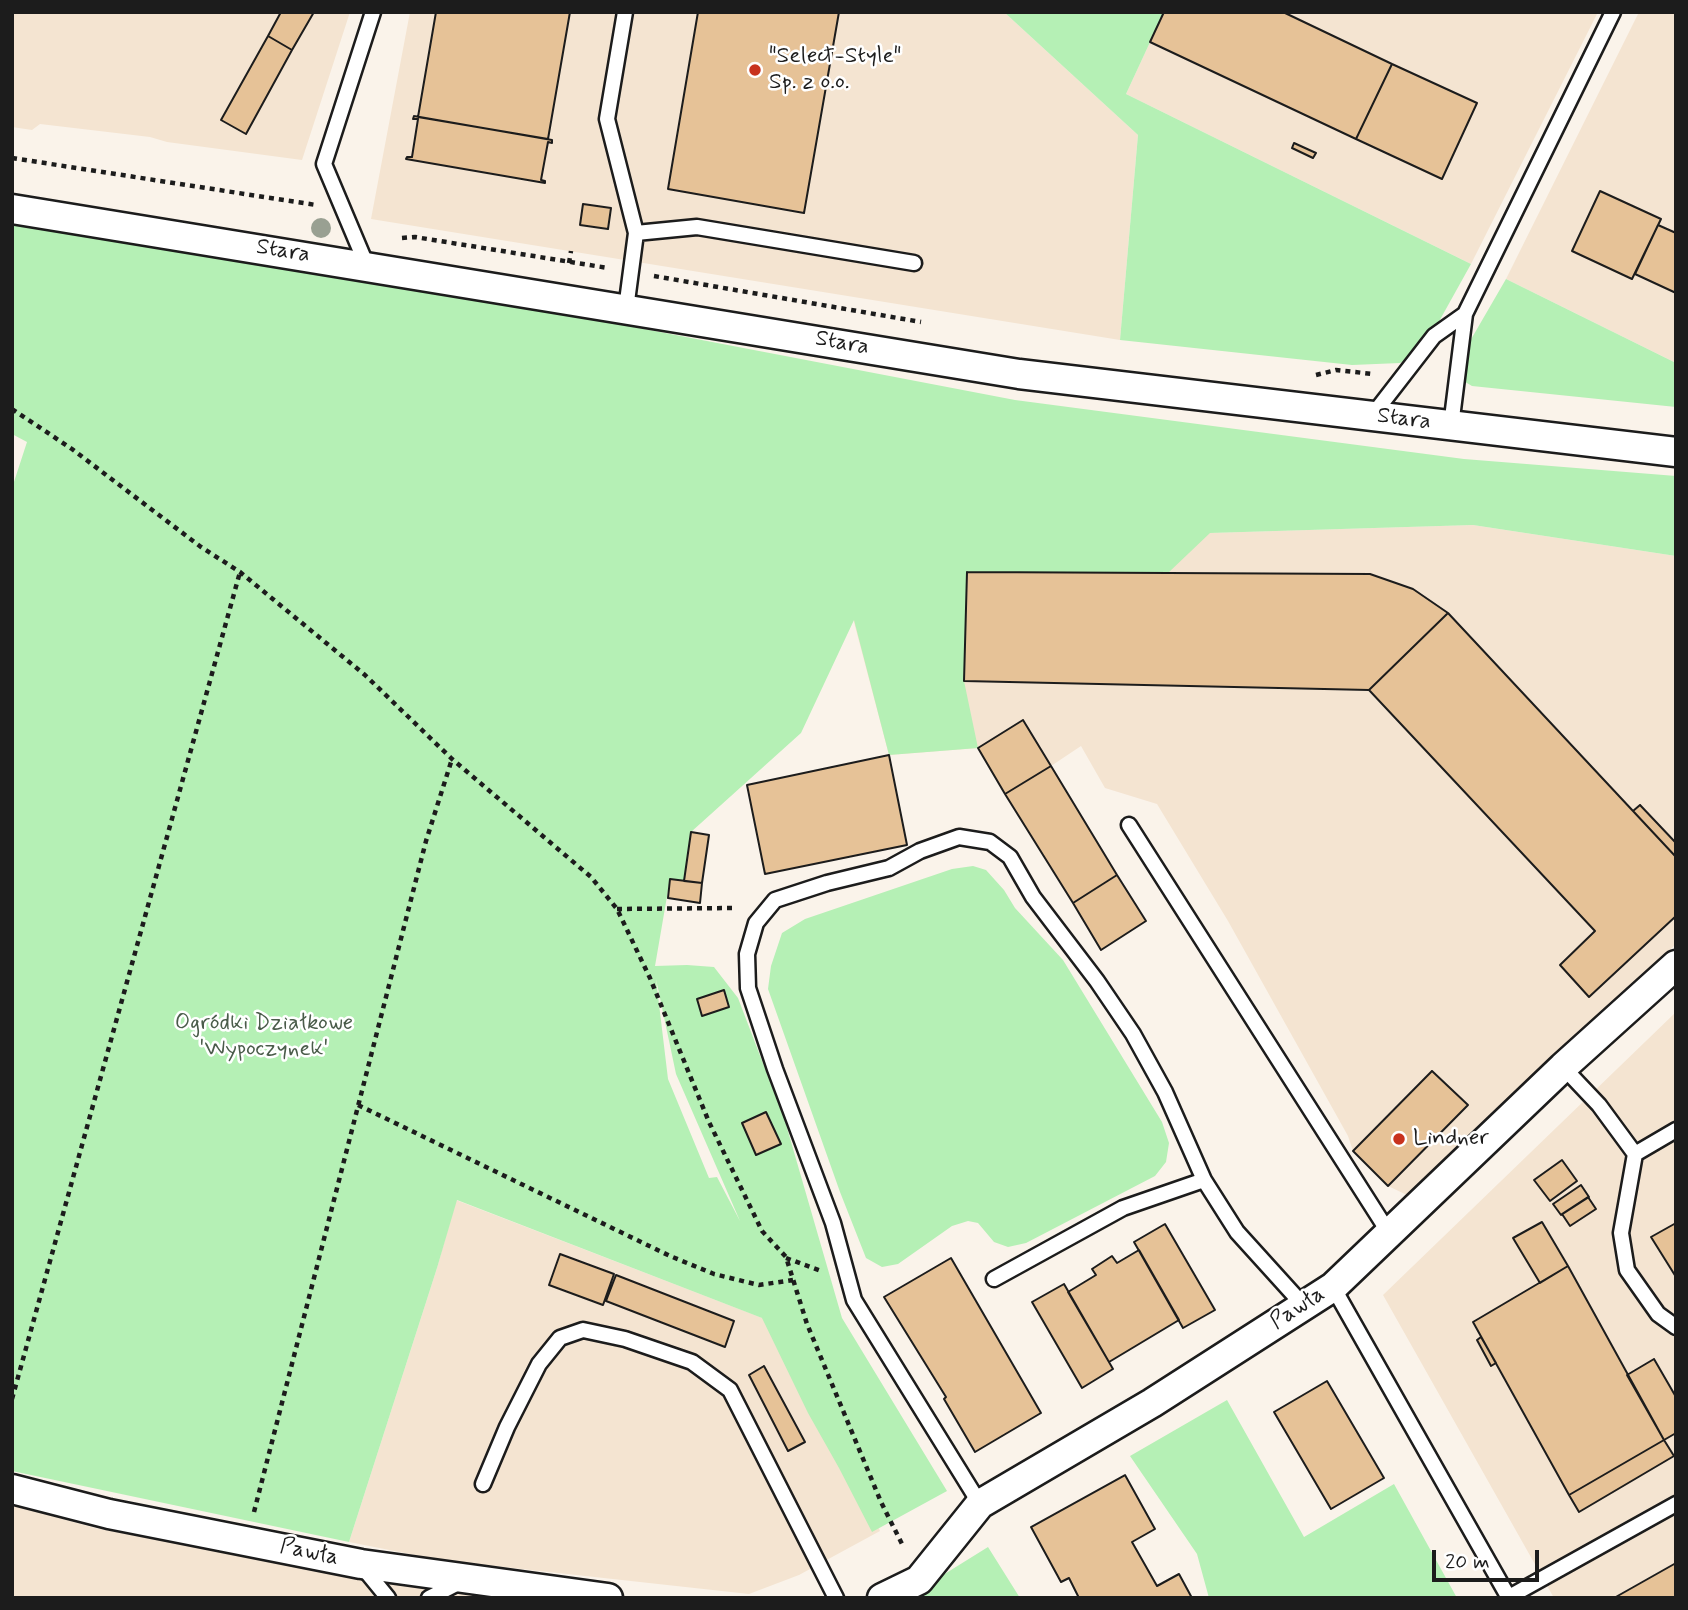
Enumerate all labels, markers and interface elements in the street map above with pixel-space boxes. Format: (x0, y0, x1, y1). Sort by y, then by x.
place label: "Select-Style" Sp. z o.o. (769, 43, 901, 97)
marker: "Select-Style" Sp. z o.o. (747, 62, 763, 78)
street label: Stara (254, 234, 312, 270)
street label: Stara (813, 326, 871, 362)
street label: Stara (1376, 403, 1432, 437)
park label: Ogródki Działkowe 'Wypoczynek' (175, 1010, 353, 1064)
place label: Lindner (1413, 1125, 1489, 1153)
marker: Lindner (1391, 1131, 1407, 1147)
street label: Pawła (1266, 1281, 1330, 1337)
street label: Pawła (277, 1533, 341, 1573)
scale bar (1436, 1536, 1543, 1580)
text: 20 m (1445, 1548, 1490, 1576)

